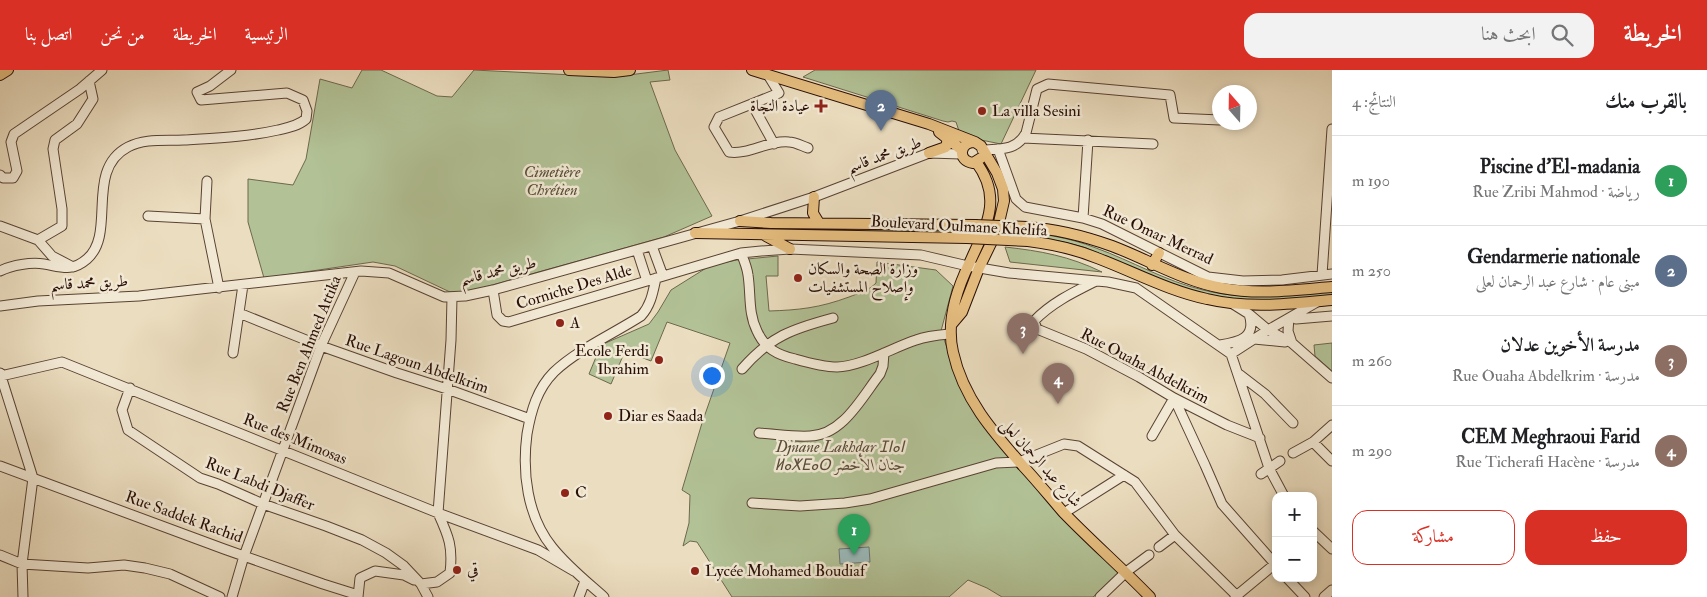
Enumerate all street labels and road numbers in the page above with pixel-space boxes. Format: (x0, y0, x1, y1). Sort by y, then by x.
street label: طريق محمد قاسم (844, 132, 926, 183)
street label: Rue Omar Merrad (1100, 201, 1216, 269)
street label: Boulevard Oulmane Khelifa (870, 211, 1048, 241)
street label: طريق محمد قاسم (458, 252, 540, 295)
street label: Corniche Des Alde (514, 260, 635, 314)
street label: طريق محمد قاسم (49, 271, 129, 301)
street label: Rue Ben Ahmed Attika (272, 272, 346, 416)
street label: Rue Ouaha Abdelkrim (1077, 324, 1213, 409)
street label: Rue Lagoun Abdelkrim (343, 330, 492, 398)
street label: Rue des Mimosas (240, 409, 350, 469)
street label: شارع عبد الرحمان لعلى (994, 415, 1086, 513)
street label: Rue Labdi Djaffer (202, 453, 318, 515)
street label: Rue Saddek Rachid (123, 486, 246, 548)

